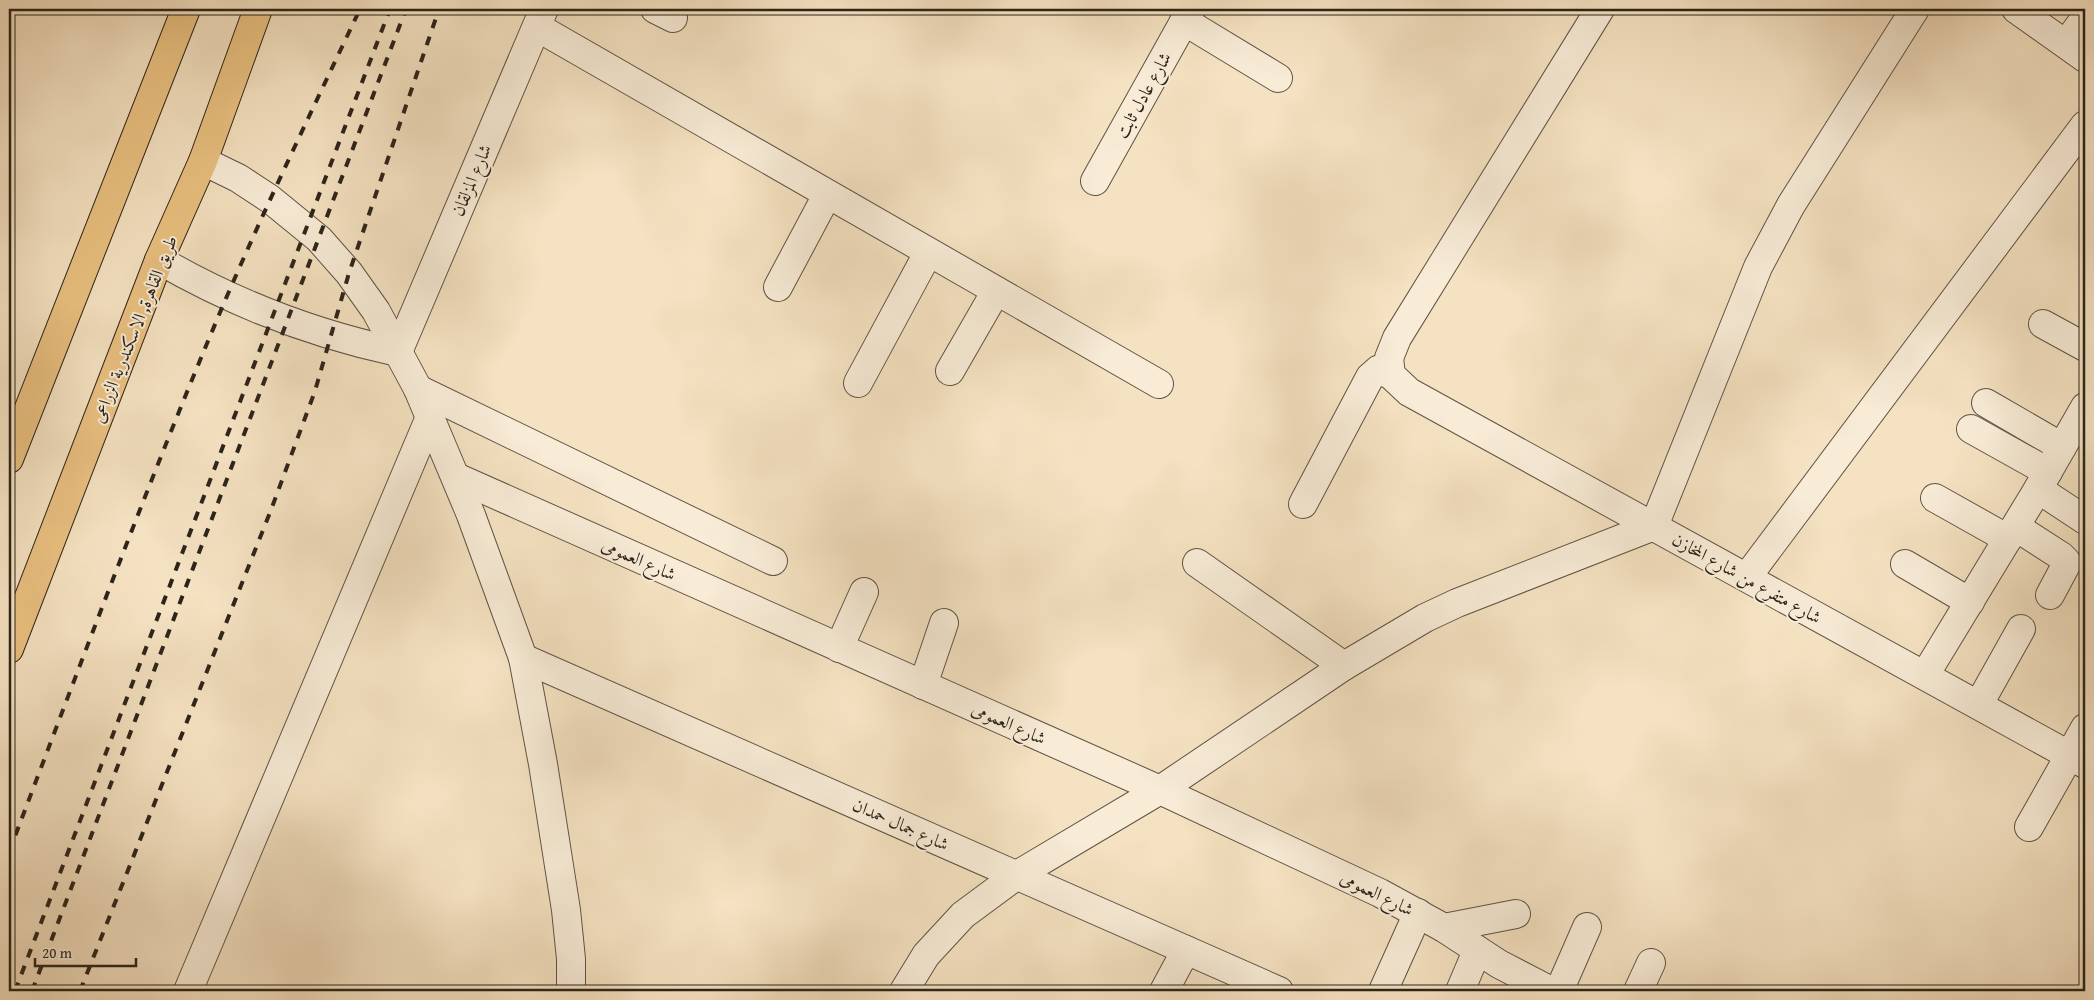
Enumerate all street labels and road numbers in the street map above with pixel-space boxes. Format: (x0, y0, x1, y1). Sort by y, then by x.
street label: شارع عادل ثابت (1108, 47, 1180, 144)
street label: شارع المزلقان (444, 140, 500, 221)
street label: طريق القاهرة, الاسكندرية الزراعى (84, 231, 184, 427)
street label: شارع متفرع من شارع المخازن (1666, 526, 1827, 632)
street label: شارع العمومى (597, 531, 681, 589)
street label: شارع العمومى (967, 695, 1051, 753)
street label: شارع جمال حمدان (848, 791, 954, 859)
street label: شارع العمومى (1335, 864, 1418, 924)

